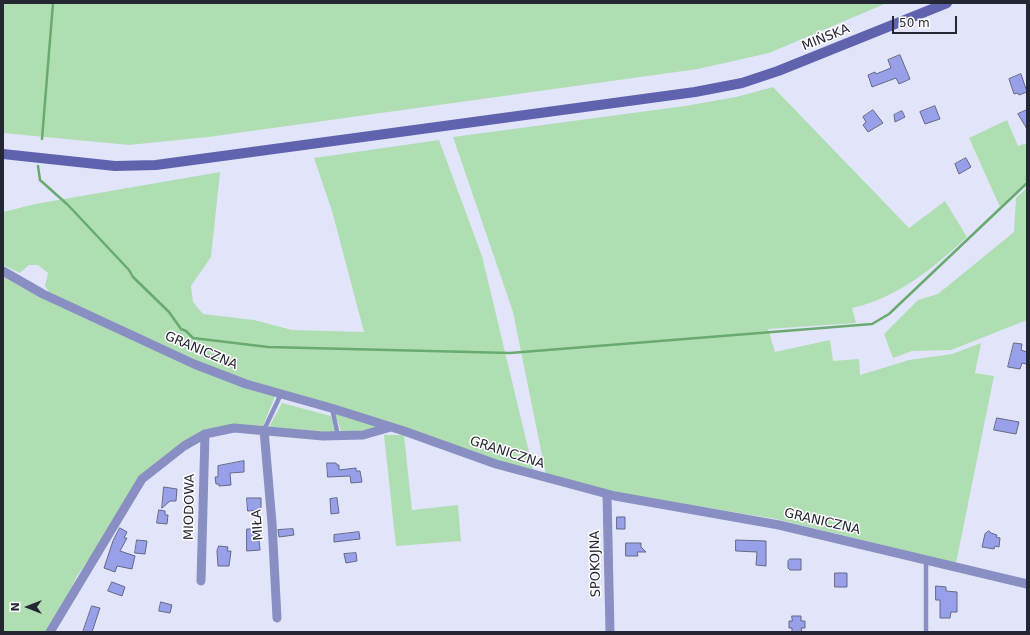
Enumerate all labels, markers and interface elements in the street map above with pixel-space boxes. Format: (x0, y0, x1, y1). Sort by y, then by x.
scale bar (894, 8, 959, 34)
text: 50 m (899, 16, 930, 30)
street label: MIŃSKA (800, 21, 852, 55)
street label: GRANICZNA (162, 329, 240, 373)
street label: GRANICZNA (468, 434, 546, 472)
street label: MIODOWA (182, 474, 198, 540)
street label: GRANICZNA (782, 506, 862, 538)
street label: MIŁA (249, 509, 267, 541)
street label: SPOKOJNA (588, 530, 604, 598)
north arrow (8, 587, 48, 627)
text: N (9, 602, 22, 612)

